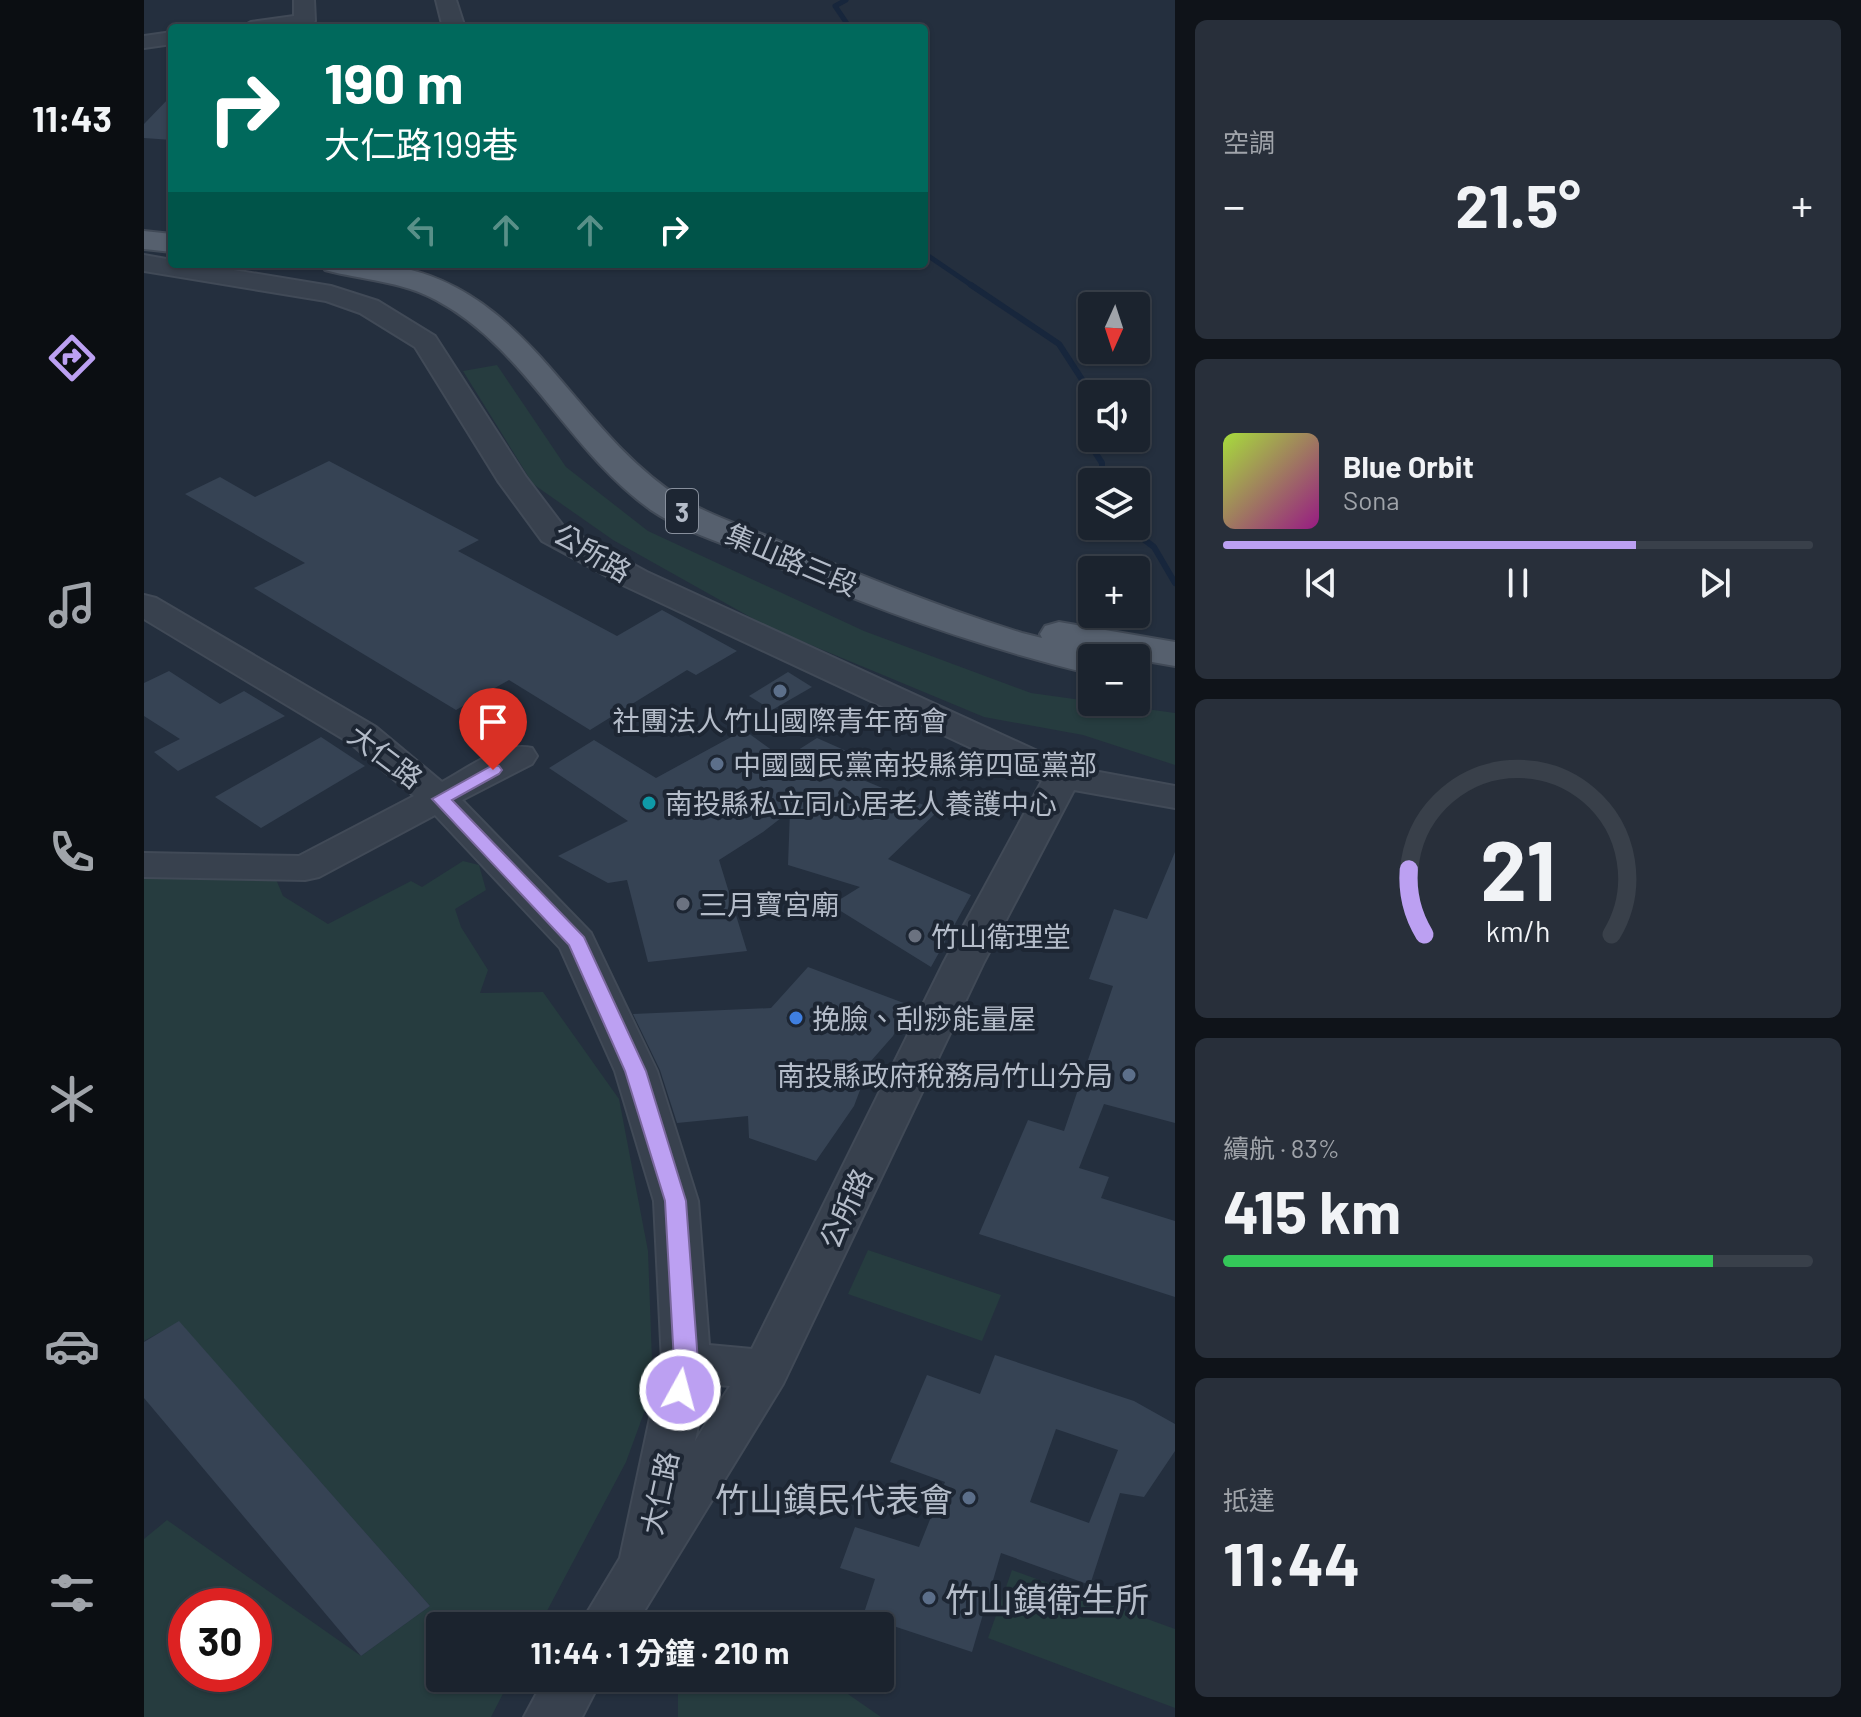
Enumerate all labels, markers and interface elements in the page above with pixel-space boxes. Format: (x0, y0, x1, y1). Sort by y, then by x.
text: 190 m (324, 48, 463, 115)
icon: right (192, 56, 296, 160)
text: 11:43 (32, 96, 112, 139)
text: 大仁路199巷 (324, 122, 518, 165)
text: 空調 (1223, 126, 1275, 157)
text: 21.5° (1455, 168, 1581, 240)
text: − (1223, 178, 1245, 231)
text: + (1791, 178, 1813, 231)
icon: left (400, 208, 444, 252)
icon: ahead (484, 208, 528, 252)
icon: ahead (568, 208, 612, 252)
icon: right (652, 208, 696, 252)
north arrow (1078, 292, 1150, 364)
map controls (1078, 292, 1150, 716)
icon: directions (44, 330, 100, 386)
button: sound (1078, 380, 1150, 452)
text: Blue Orbit (1343, 448, 1474, 484)
button: layers (1078, 468, 1150, 540)
text: Sona (1343, 484, 1400, 515)
road number: 3 (666, 489, 698, 533)
street label: 公所路 (548, 516, 638, 588)
street label: 集山路三段 (721, 516, 863, 602)
button: + (1078, 556, 1150, 628)
icon: previous (1299, 561, 1343, 605)
icon: pause (1496, 561, 1540, 605)
icon: next (1693, 561, 1737, 605)
icon: music (44, 577, 100, 633)
button: − (1078, 644, 1150, 716)
marker: 社團法人竹山國際青年商會 (771, 682, 789, 700)
pin (459, 688, 527, 770)
icon: arrive (471, 700, 515, 744)
place label: 社團法人竹山國際青年商會 (612, 703, 948, 737)
street label: 大仁路 (342, 717, 430, 795)
place label: 中國國民黨南投縣第四區黨部 (733, 747, 1097, 781)
marker: 中國國民黨南投縣第四區黨部 (708, 755, 726, 773)
place label: 南投縣私立同心居老人養護中心 (665, 786, 1057, 820)
marker: 南投縣私立同心居老人養護中心 (640, 794, 658, 812)
text: 21 (1480, 817, 1556, 917)
icon: phone (44, 824, 100, 880)
place label: 三月寶宮廟 (699, 887, 839, 921)
marker: 三月寶宮廟 (674, 895, 692, 913)
text: km/h (1486, 913, 1550, 948)
place label: 竹山衛理堂 (931, 919, 1071, 953)
marker: 竹山衛理堂 (906, 927, 924, 945)
place label: 挽臉、刮痧能量屋 (812, 1001, 1036, 1035)
marker: 挽臉、刮痧能量屋 (787, 1009, 805, 1027)
place label: 南投縣政府稅務局竹山分局 (777, 1058, 1113, 1092)
marker: 南投縣政府稅務局竹山分局 (1120, 1066, 1138, 1084)
icon: climate (44, 1071, 100, 1127)
text: 續航 · 83% (1223, 1132, 1340, 1163)
street label: 公所路 (812, 1163, 878, 1253)
text: 415 km (1223, 1174, 1401, 1246)
icon: car (44, 1318, 100, 1374)
position arrow (638, 1348, 722, 1432)
street label: 大仁路 (634, 1448, 684, 1538)
place label: 竹山鎮民代表會 (715, 1478, 953, 1519)
text: 抵達 (1223, 1484, 1275, 1515)
marker: 竹山鎮民代表會 (960, 1489, 978, 1507)
text: 11:44 (1223, 1526, 1360, 1598)
icon: filters (44, 1565, 100, 1621)
place label: 竹山鎮衛生所 (945, 1578, 1149, 1619)
speed limit sign: 30 (168, 1588, 272, 1692)
marker: 竹山鎮衛生所 (920, 1589, 938, 1607)
text: 11:44 · 1 分鐘 · 210 m (531, 1634, 789, 1670)

